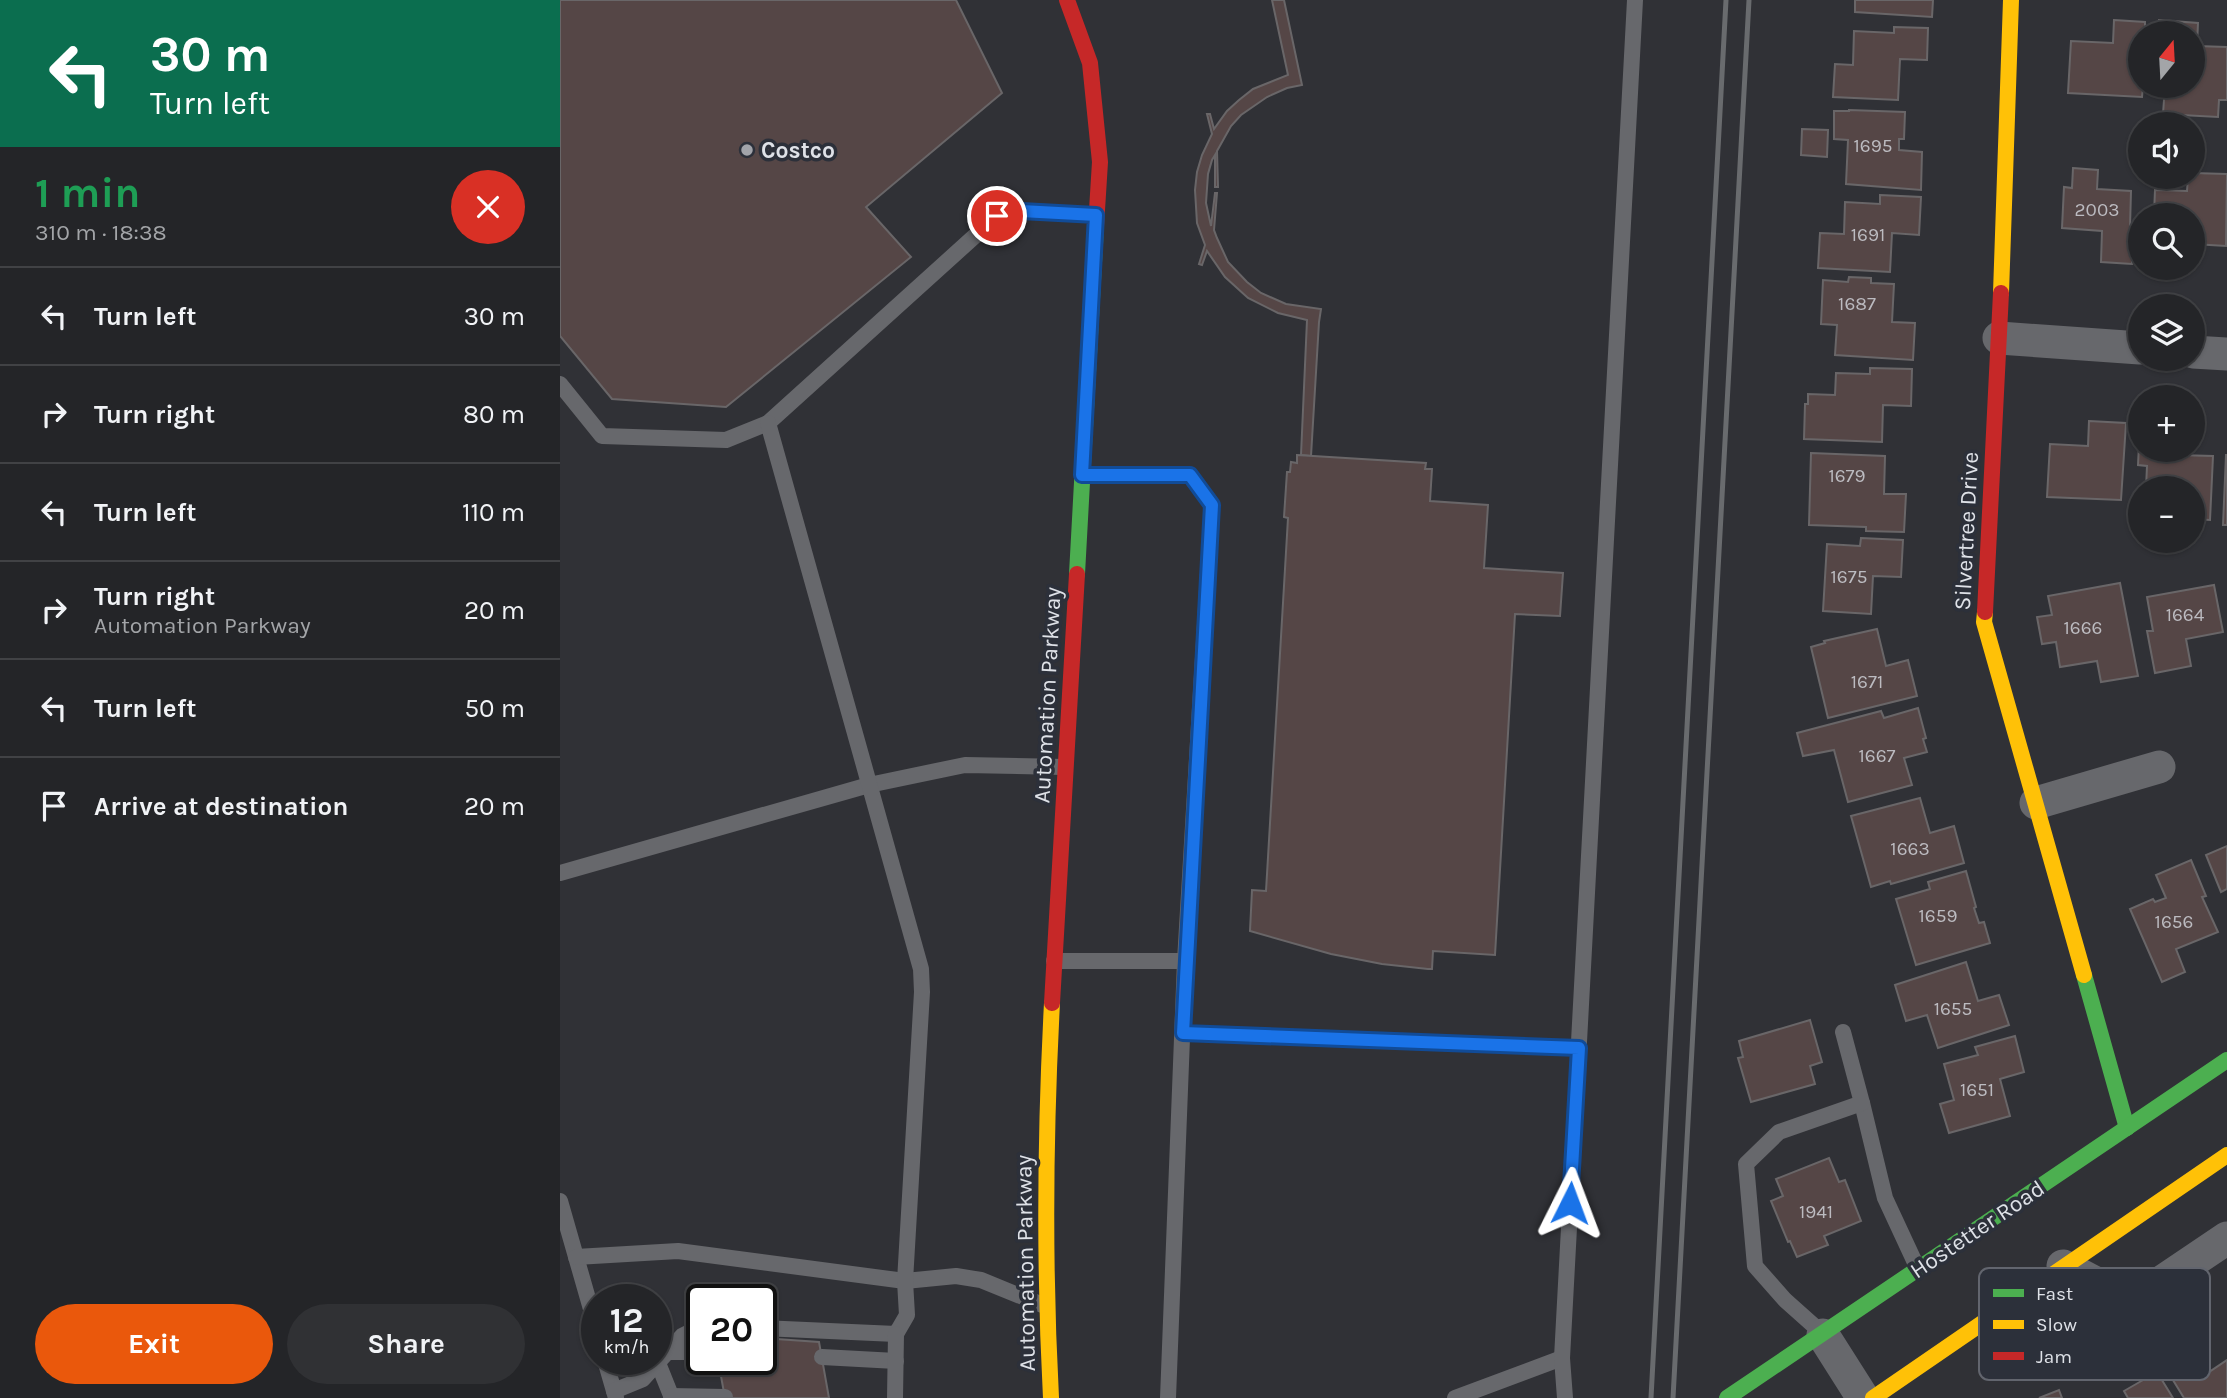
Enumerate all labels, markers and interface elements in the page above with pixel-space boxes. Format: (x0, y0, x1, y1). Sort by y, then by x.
north arrow (2128, 21, 2205, 98)
map controls (2128, 21, 2205, 553)
text: 30 m (150, 26, 270, 83)
icon: left (35, 28, 126, 119)
text: Turn left (150, 85, 270, 122)
button: sound (2128, 112, 2205, 189)
house number: 1695 (1854, 135, 1892, 157)
place label: Costco (761, 137, 835, 164)
marker: Costco (739, 142, 755, 158)
text: 1 min (35, 168, 140, 218)
button: close (451, 170, 525, 244)
pin (967, 186, 1027, 246)
icon: arrive (978, 197, 1016, 235)
house number: 2003 (2075, 199, 2119, 221)
button: search (2128, 203, 2205, 280)
text: 310 m · 18:38 (35, 219, 167, 246)
house number: 1691 (1851, 224, 1885, 246)
house number: 1687 (1838, 293, 1876, 315)
button: layers (2128, 294, 2205, 371)
icon: left (35, 297, 73, 335)
text: Turn left (94, 301, 196, 332)
text: 30 m (464, 301, 525, 332)
button: + (2128, 385, 2205, 462)
icon: right (35, 395, 73, 433)
text: Turn right (94, 399, 215, 430)
text: 80 m (463, 399, 525, 430)
street label: Silvertree Drive (1949, 451, 1984, 611)
house number: 1679 (1828, 465, 1866, 487)
button: − (2128, 476, 2205, 553)
icon: left (35, 493, 73, 531)
text: Turn left (94, 497, 196, 528)
text: 110 m (462, 497, 525, 528)
house number: 1675 (1831, 566, 1867, 588)
text: Turn right (94, 581, 215, 612)
street label: Automation Parkway (1028, 586, 1067, 804)
icon: right (35, 591, 73, 629)
text: 20 m (464, 595, 525, 626)
house number: 1664 (2166, 604, 2205, 626)
text: Automation Parkway (94, 612, 311, 639)
house number: 1666 (2064, 617, 2102, 639)
house number: 1671 (1851, 671, 1883, 693)
icon: left (35, 689, 73, 727)
text: Turn left (94, 693, 196, 724)
text: 50 m (464, 693, 525, 724)
house number: 1667 (1859, 745, 1896, 767)
icon: arrive (35, 787, 73, 825)
text: Arrive at destination (94, 791, 348, 822)
text: 20 m (464, 791, 525, 822)
house number: 1663 (1890, 838, 1930, 860)
house number: 1659 (1919, 905, 1957, 927)
house number: 1656 (2155, 911, 2193, 933)
house number: 1655 (1934, 998, 1972, 1020)
house number: 1651 (1960, 1079, 1994, 1101)
street label: Automation Parkway (1010, 1154, 1041, 1372)
position arrow (1533, 1166, 1607, 1240)
street label: Hostetter Road (1905, 1175, 2050, 1284)
house number: 1941 (1799, 1201, 1833, 1223)
legend (1979, 1268, 2210, 1380)
text: Fast (2036, 1283, 2073, 1305)
speed limit sign: 20 (686, 1284, 777, 1375)
text: 12 (610, 1300, 643, 1341)
button: Exit (35, 1304, 273, 1384)
button: Share (287, 1304, 525, 1384)
text: Slow (2036, 1314, 2077, 1336)
text: km/h (604, 1336, 649, 1358)
text: Jam (2036, 1346, 2072, 1368)

